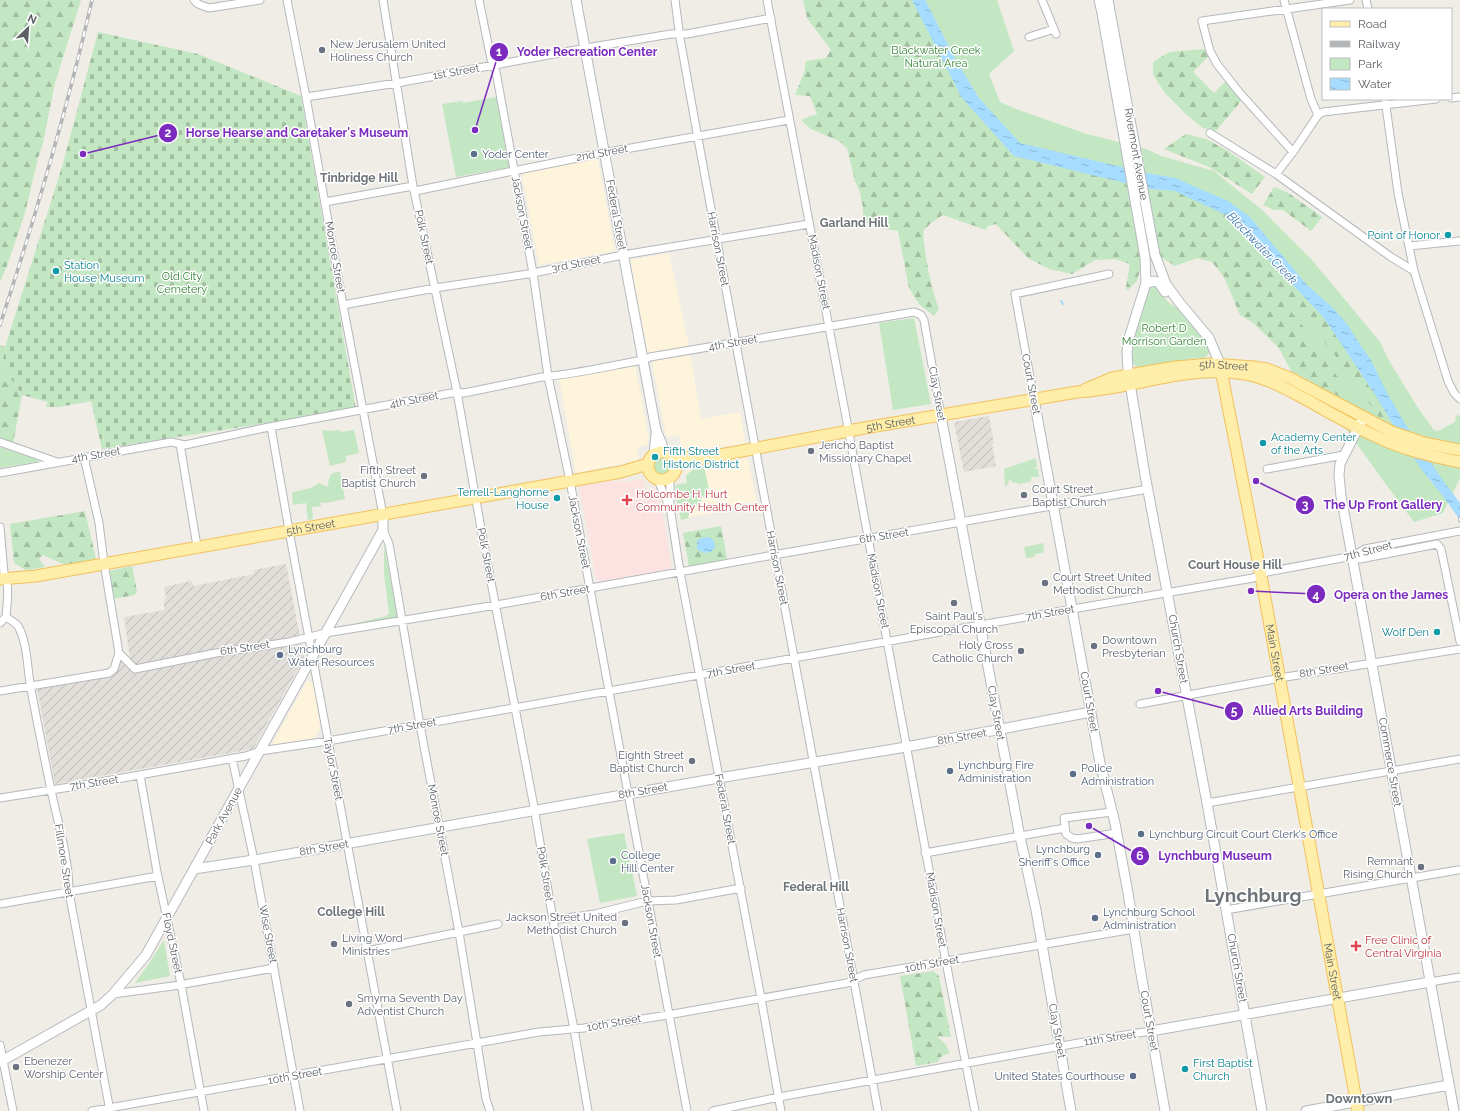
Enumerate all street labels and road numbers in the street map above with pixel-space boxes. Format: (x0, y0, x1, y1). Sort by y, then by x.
street label: 1st Street (432, 61, 481, 82)
street label: Rivermont Avenue (1121, 107, 1151, 202)
street label: 2nd Street (575, 142, 629, 164)
street label: Jackson Street (508, 175, 536, 251)
street label: Federal Street (603, 179, 629, 252)
street label: Polk Street (412, 209, 436, 266)
street label: Harrison Street (704, 211, 732, 288)
street label: Monroe Street (322, 220, 348, 294)
street label: Madison Street (805, 233, 833, 311)
street label: 3rd Street (550, 253, 602, 275)
street label: 4th Street (708, 332, 759, 354)
street label: Court Street (1019, 353, 1043, 416)
street label: 5th Street (1198, 357, 1249, 373)
street label: Clay Street (926, 366, 948, 423)
street label: 4th Street (389, 389, 440, 411)
street label: 5th Street (865, 413, 916, 434)
street label: 4th Street (71, 444, 122, 466)
street label: Jackson Street (565, 494, 593, 570)
street label: 5th Street (285, 516, 336, 538)
street label: 6th Street (858, 526, 910, 546)
street label: Polk Street (474, 527, 498, 584)
street label: Harrison Street (763, 530, 791, 607)
street label: 7th Street (1343, 538, 1394, 564)
street label: Madison Street (864, 552, 892, 630)
street label: 6th Street (539, 582, 591, 604)
street label: 7th Street (1025, 602, 1076, 624)
street label: Church Street (1166, 613, 1191, 685)
street label: Main Street (1263, 623, 1287, 683)
street label: 6th Street (219, 638, 271, 658)
street label: 7th Street (706, 659, 757, 681)
street label: 8th Street (1298, 659, 1350, 681)
street label: Court Street (1077, 671, 1101, 734)
street label: Clay Street (985, 685, 1007, 742)
street label: 7th Street (387, 715, 438, 737)
street label: Commerce Street (1376, 716, 1404, 808)
street label: 8th Street (936, 726, 988, 748)
street label: Taylor Street (321, 736, 346, 802)
street label: 7th Street (69, 773, 120, 793)
street label: Federal Street (712, 773, 738, 846)
street label: 8th Street (617, 780, 669, 802)
street label: Monroe Street (425, 783, 451, 857)
street label: Park Avenue (203, 785, 245, 847)
street label: Fillmore Street (52, 823, 76, 899)
street label: 8th Street (298, 837, 350, 859)
street label: Polk Street (534, 846, 556, 903)
street label: Madison Street (923, 871, 949, 949)
street label: Jackson Street (638, 883, 664, 959)
street label: Wise Street (256, 904, 280, 964)
street label: Harrison Street (833, 907, 861, 984)
street label: Floyd Street (159, 911, 185, 975)
street label: Church Street (1225, 932, 1250, 1004)
street label: Main Street (1321, 942, 1344, 1001)
street label: 10th Street (904, 953, 960, 975)
street label: Court Street (1137, 990, 1161, 1053)
street label: Clay Street (1046, 1003, 1068, 1060)
street label: 10th Street (586, 1012, 642, 1034)
street label: 11th Street (1083, 1027, 1137, 1049)
street label: 10th Street (267, 1065, 323, 1087)

